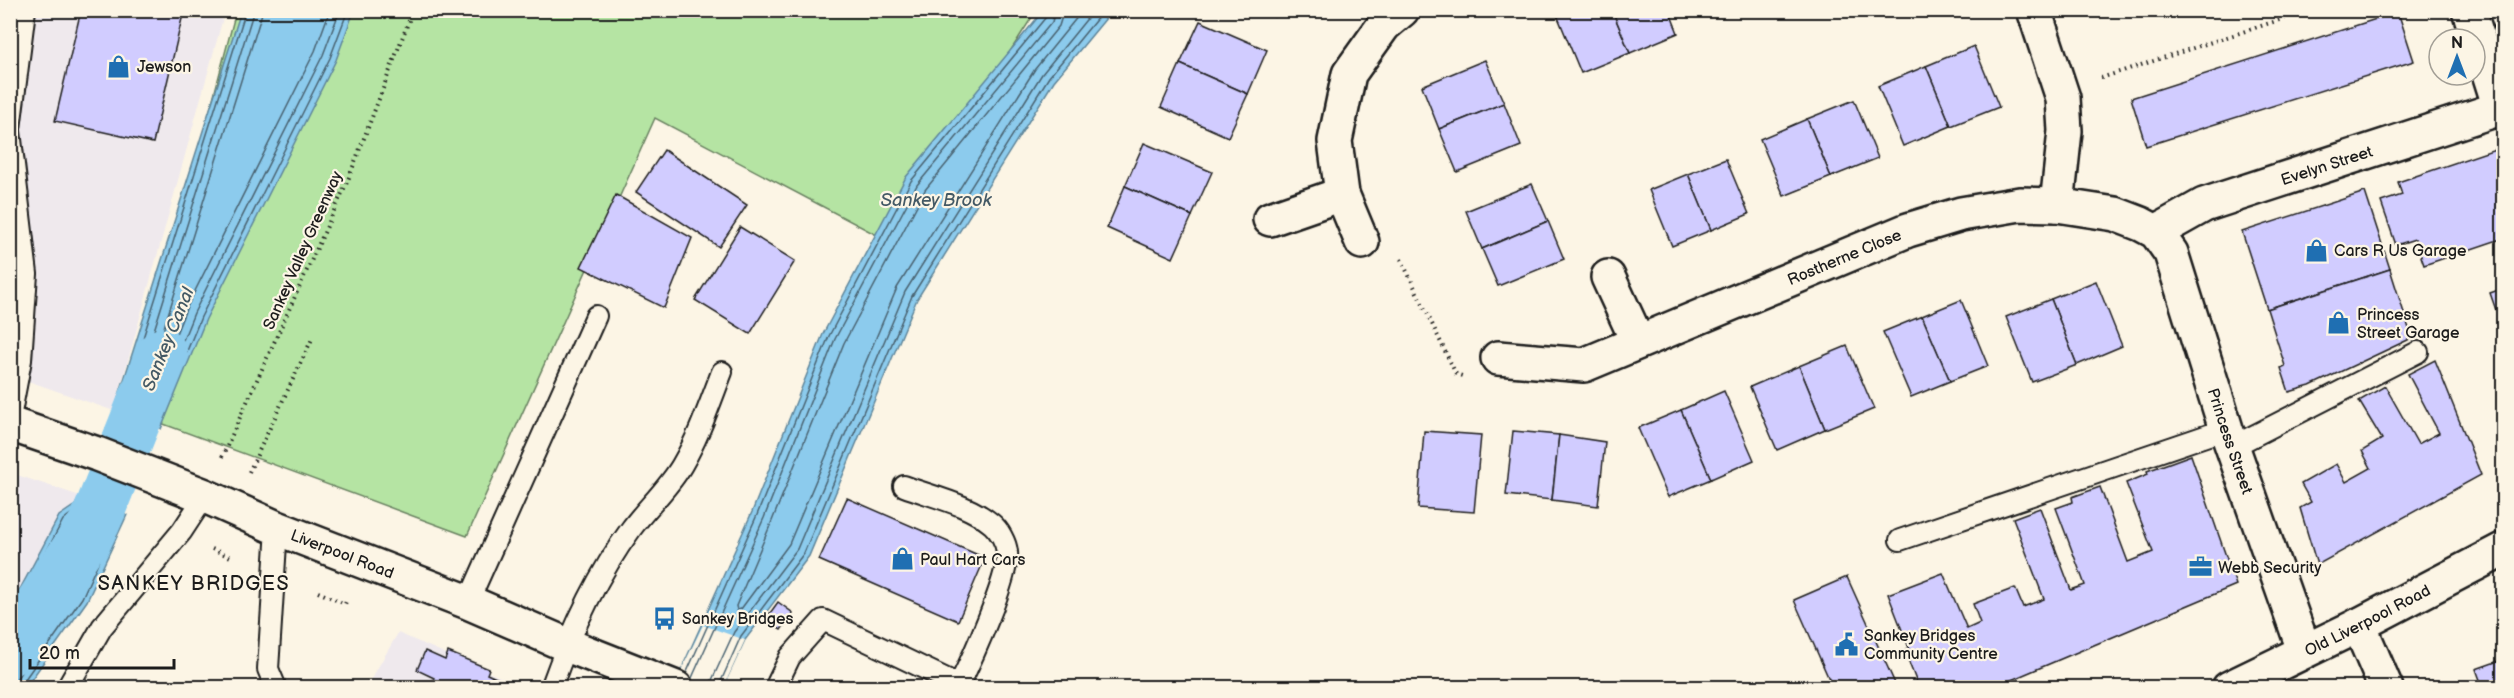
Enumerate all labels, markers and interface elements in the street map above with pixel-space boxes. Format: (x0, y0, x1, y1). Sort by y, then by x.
north arrow (2427, 27, 2487, 87)
text: N (2451, 34, 2463, 53)
shop icon: Jewson (106, 53, 132, 79)
place label: Jewson (137, 58, 191, 77)
street label: Evelyn Street (2279, 143, 2375, 190)
street label: Sankey Valley Greenway (260, 168, 347, 333)
water label: Sankey Brook (881, 190, 993, 211)
street label: Rostherne Close (1785, 226, 1905, 290)
shop icon: Cars R Us Garage (2303, 237, 2329, 263)
place label: Cars R Us Garage (2334, 242, 2467, 261)
water label: Sankey Canal (138, 284, 199, 394)
place label: Princess Street Garage (2357, 306, 2460, 343)
shop icon: Princess Street Garage (2326, 310, 2352, 336)
street label: Princess Street (2203, 386, 2256, 497)
street label: Liverpool Road (288, 526, 396, 583)
shop icon: Paul Hart Cars (889, 546, 915, 572)
place label: Paul Hart Cars (920, 551, 1025, 570)
office icon: Webb Security (2187, 554, 2213, 580)
place label: Webb Security (2218, 559, 2322, 578)
district label: SANKEY BRIDGES (98, 572, 290, 596)
street label: Old Liverpool Road (2302, 581, 2434, 661)
bus stop icon: Sankey Bridges (651, 605, 677, 631)
place label: Sankey Bridges (682, 610, 794, 629)
place label: Sankey Bridges Community Centre (1864, 627, 1998, 664)
public building icon: Sankey Bridges Community Centre (1833, 631, 1859, 657)
scale bar (30, 632, 174, 670)
text: 20 m (39, 643, 80, 664)

